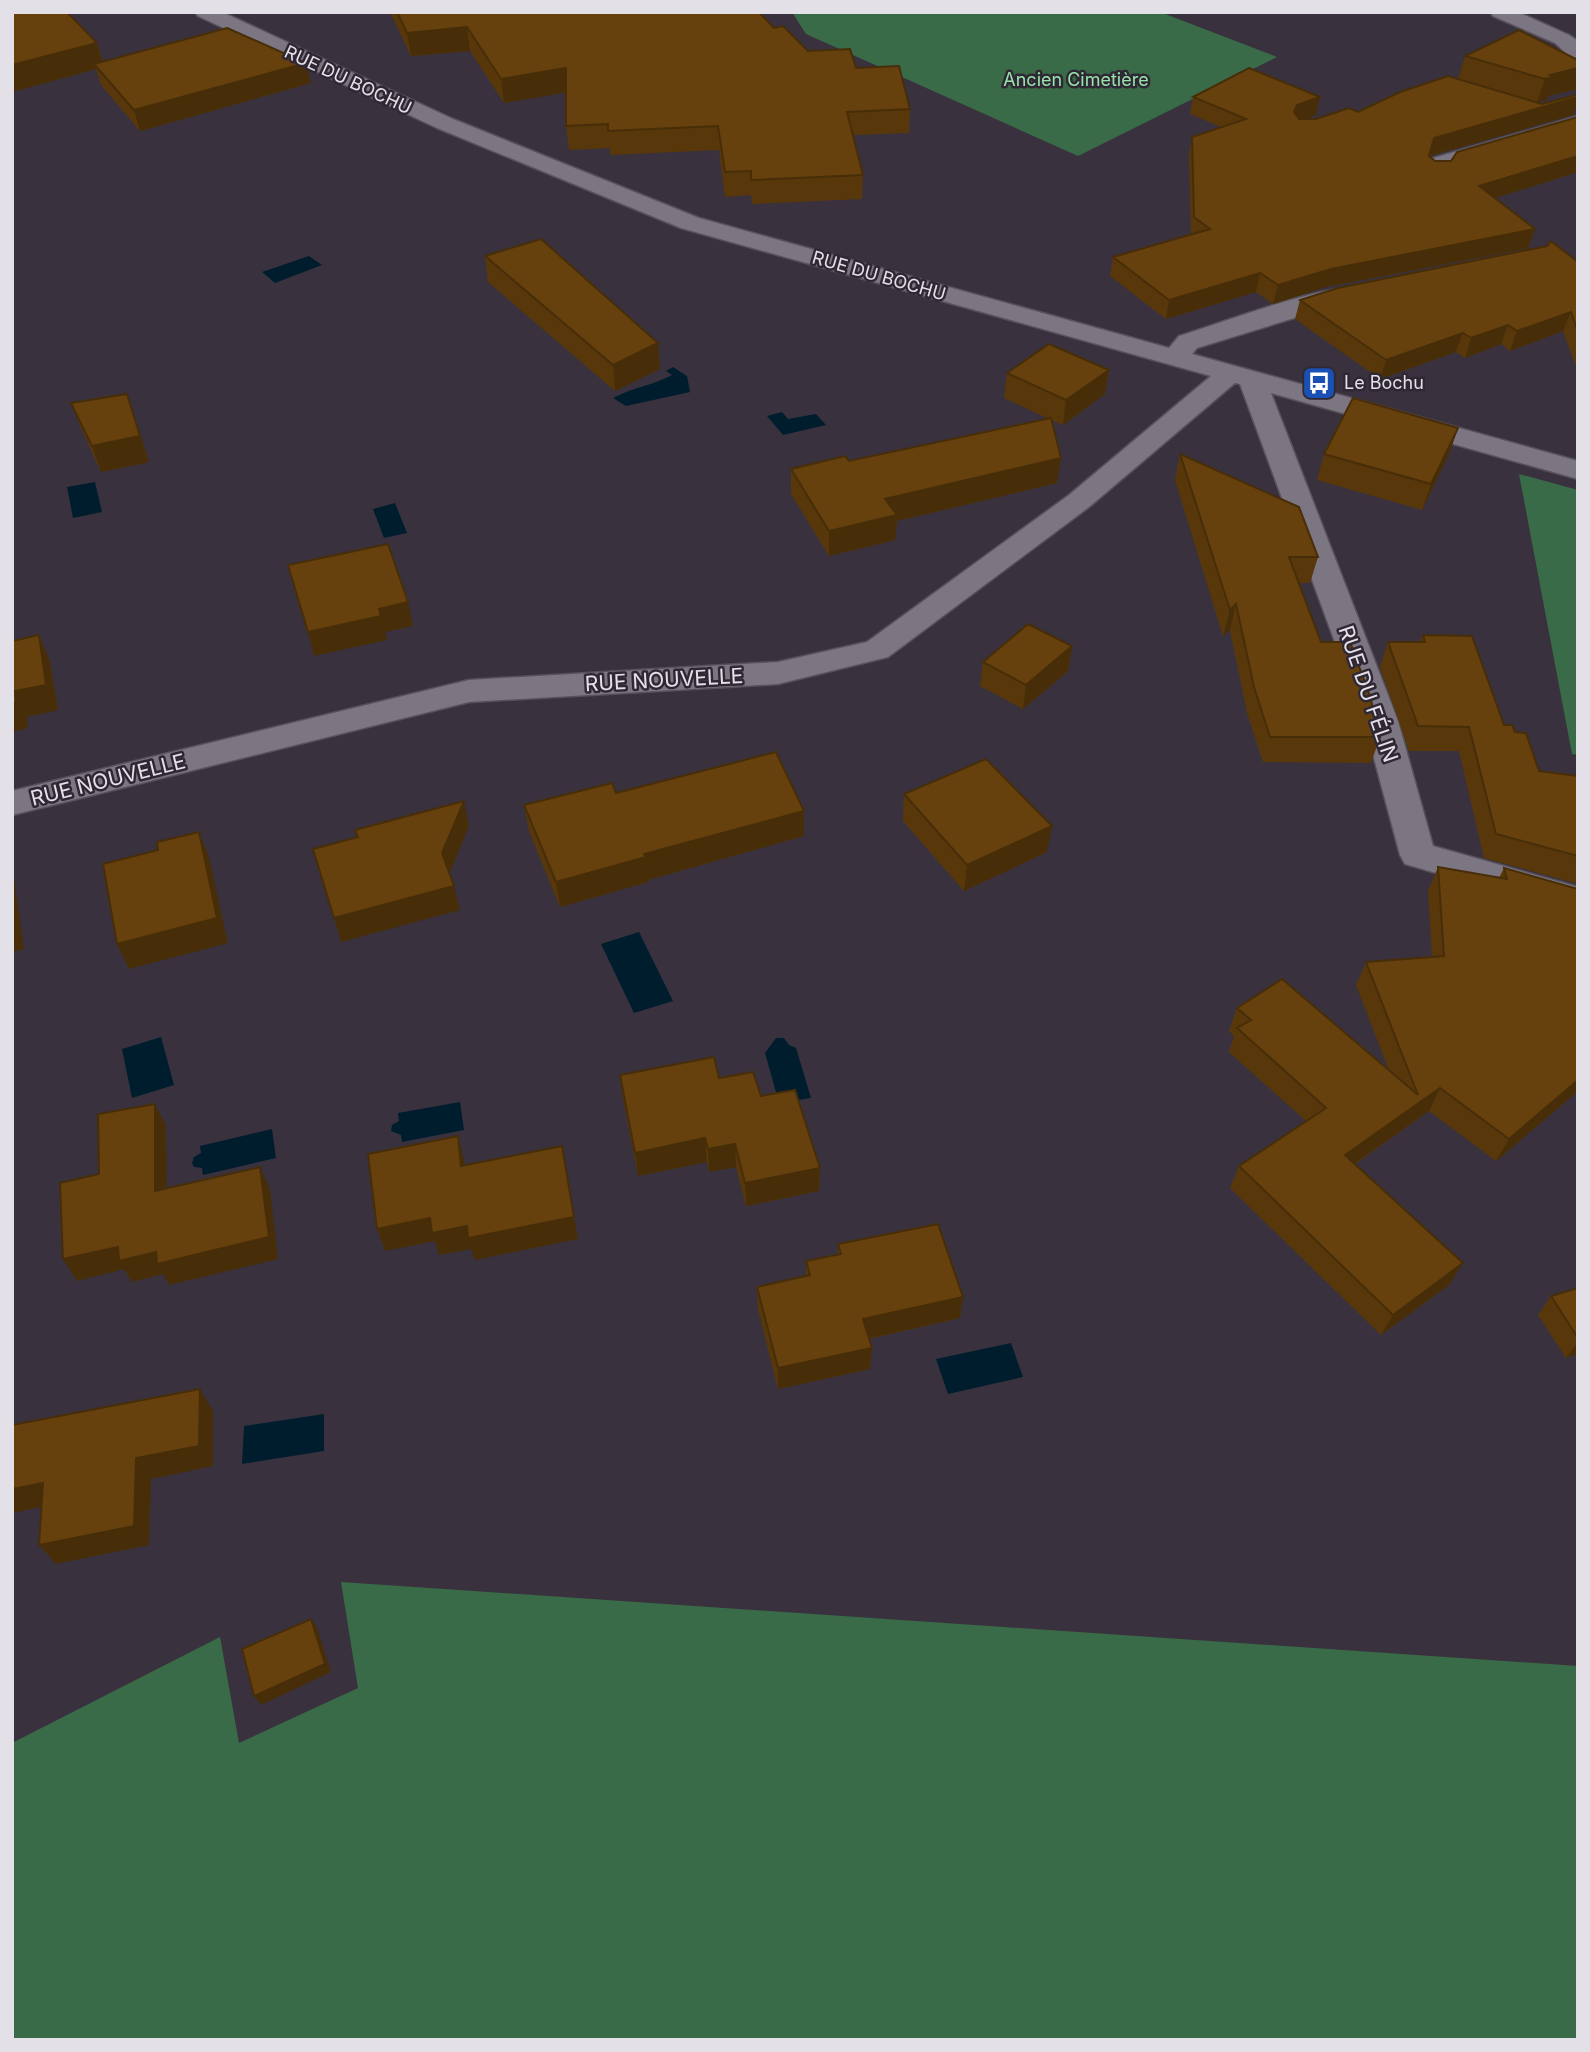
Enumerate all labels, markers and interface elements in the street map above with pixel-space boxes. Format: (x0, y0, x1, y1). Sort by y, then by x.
street label: RUE DU BOCHU (281, 41, 415, 118)
park label: Ancien Cimetière (1003, 69, 1149, 90)
street label: RUE DU BOCHU (810, 246, 948, 305)
bus stop icon: Le Bochu (1300, 364, 1338, 402)
place label: Le Bochu (1344, 372, 1424, 393)
street label: RUE DU FÉLIN (1333, 622, 1404, 765)
street label: RUE NOUVELLE (584, 663, 744, 696)
street label: RUE NOUVELLE (28, 748, 188, 811)

